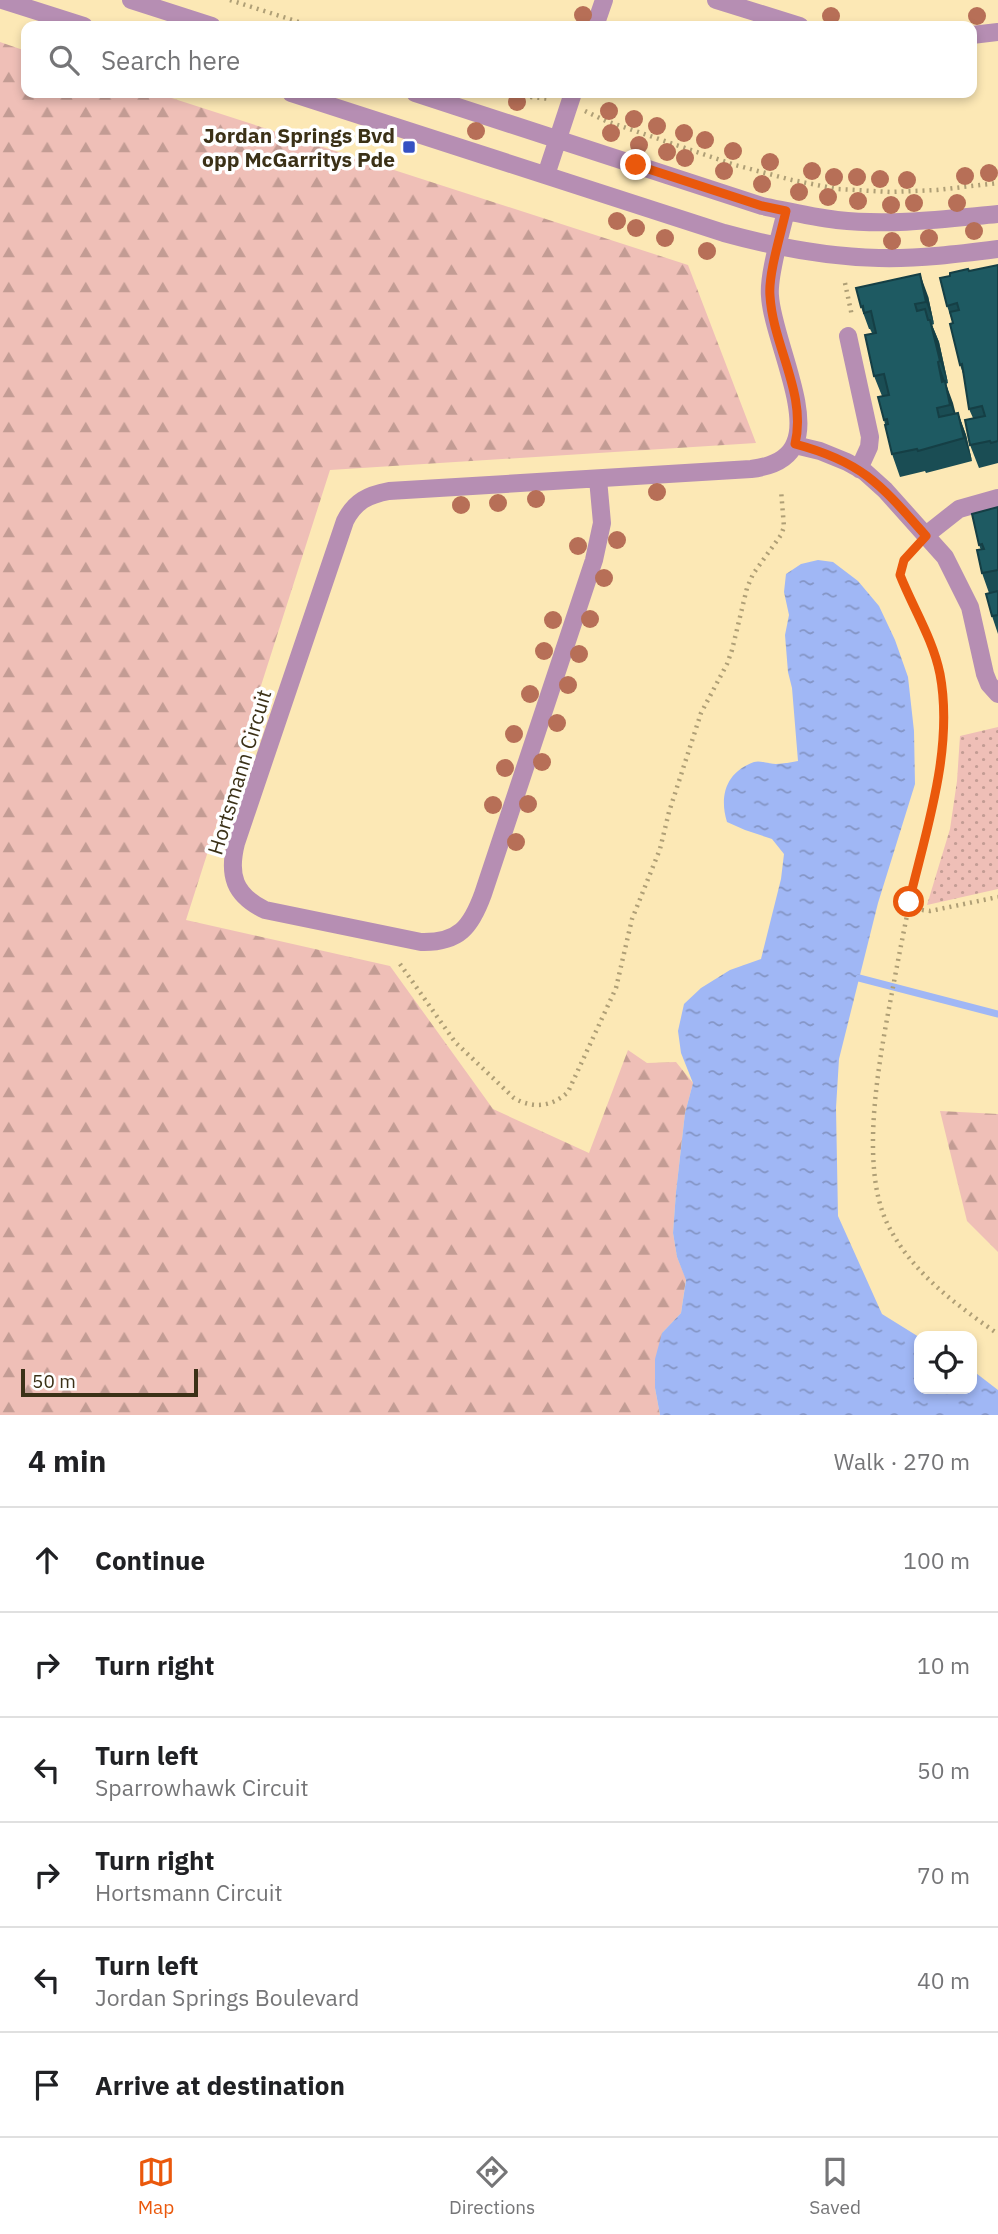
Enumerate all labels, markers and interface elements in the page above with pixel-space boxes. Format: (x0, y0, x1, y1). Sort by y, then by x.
search box (21, 21, 977, 98)
icon: search (45, 41, 83, 79)
text: Search here (101, 43, 240, 77)
place label: Jordan Springs Bvd opp McGarritys Pde (202, 121, 395, 173)
marker: Jordan Springs Bvd opp McGarritys Pde (401, 139, 417, 155)
route end (620, 149, 651, 180)
street label: Hortsmann Circuit (201, 686, 277, 858)
route start (893, 886, 924, 917)
map controls (914, 1331, 977, 1394)
button: locate (914, 1331, 977, 1394)
scale bar (21, 1366, 198, 1398)
text: 50 m (32, 1369, 76, 1393)
text: 4 min (28, 1441, 106, 1480)
text: Walk · 270 m (834, 1446, 970, 1476)
icon: ahead (28, 1541, 66, 1579)
text: Continue (95, 1543, 205, 1577)
text: 100 m (903, 1545, 970, 1575)
icon: right (28, 1646, 66, 1684)
text: Turn right (95, 1648, 214, 1682)
text: 10 m (917, 1650, 970, 1680)
text: Turn left (95, 1738, 198, 1772)
icon: left (28, 1751, 66, 1789)
text: 50 m (917, 1755, 970, 1785)
text: Sparrowhawk Circuit (95, 1772, 309, 1802)
text: Turn right (95, 1843, 214, 1877)
icon: right (28, 1856, 66, 1894)
text: 70 m (917, 1860, 970, 1890)
text: Hortsmann Circuit (95, 1877, 283, 1907)
text: Turn left (95, 1948, 198, 1982)
icon: left (28, 1961, 66, 1999)
text: 40 m (917, 1965, 970, 1995)
text: Jordan Springs Boulevard (95, 1982, 359, 2012)
icon: arrive (28, 2066, 66, 2104)
text: Arrive at destination (95, 2068, 345, 2102)
tab: Map (137, 2153, 175, 2219)
tab: Directions (449, 2153, 535, 2219)
tab: Saved (809, 2153, 861, 2219)

